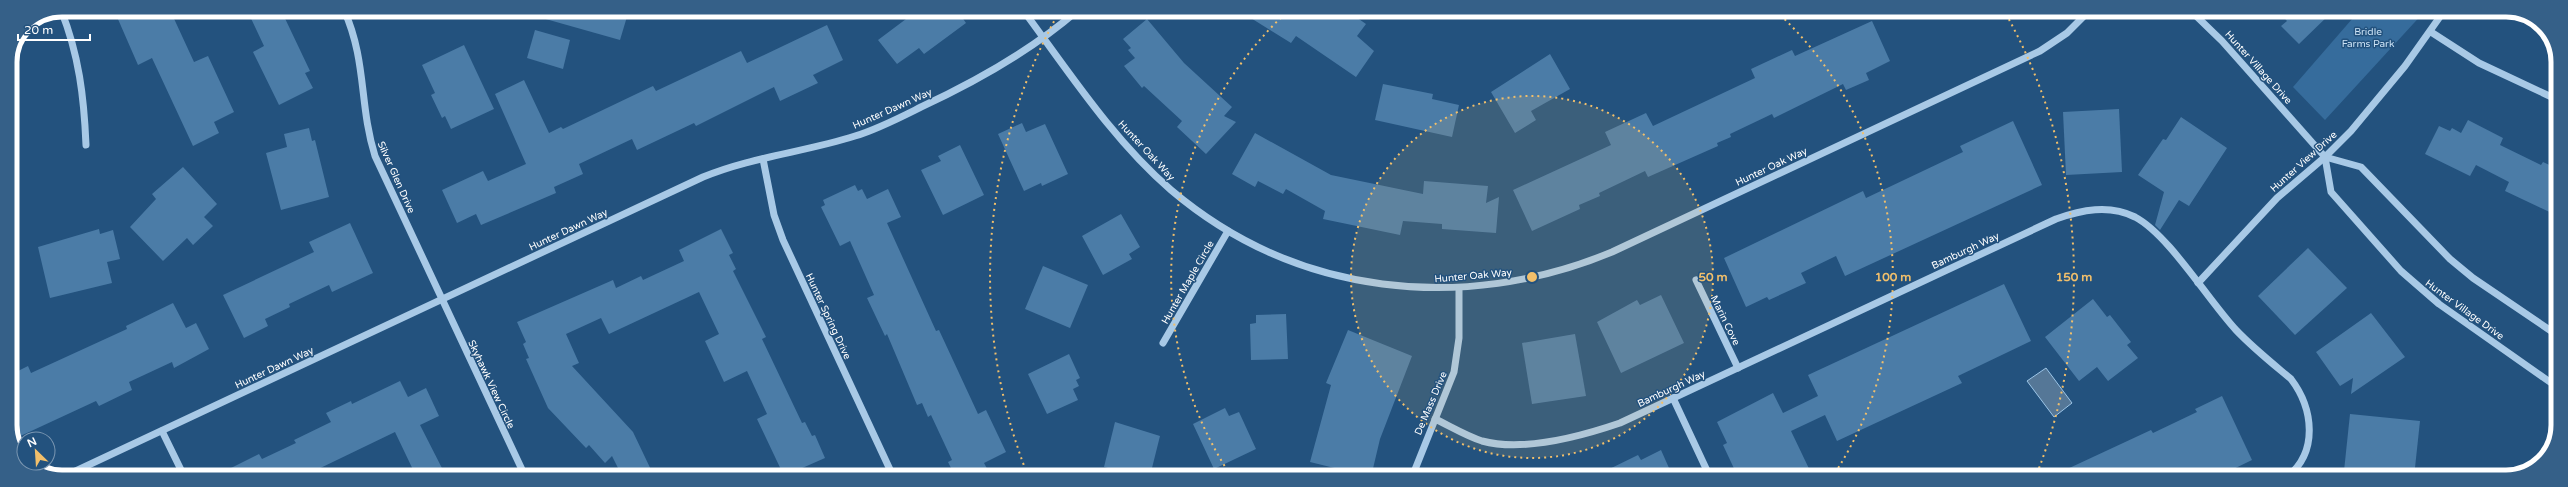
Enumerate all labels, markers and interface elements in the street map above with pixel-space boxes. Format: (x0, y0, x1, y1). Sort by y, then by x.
scale bar (18, 16, 90, 42)
text: 20 m (24, 23, 53, 37)
park label: Bridle Farms Park (2342, 26, 2395, 50)
street label: Hunter Village Drive (2222, 29, 2295, 107)
street label: Hunter Dawn Way (851, 86, 934, 132)
street label: Hunter Oak Way (1115, 118, 1178, 184)
street label: Hunter View Drive (2268, 128, 2340, 195)
street label: Silver Glen Drive (375, 140, 417, 216)
street label: Hunter Oak Way (1734, 145, 1810, 189)
street label: Hunter Dawn Way (527, 206, 610, 253)
street label: Bamburgh Way (1930, 230, 2002, 272)
street label: Hunter Maple Circle (1159, 238, 1217, 326)
street label: Hunter Oak Way (1434, 267, 1513, 285)
centre of rings (1525, 270, 1539, 284)
text: 50 m (1698, 270, 1728, 284)
text: 100 m (1875, 270, 1911, 284)
text: 150 m (2056, 270, 2092, 284)
street label: Hunter Spring Drive (803, 271, 853, 362)
street label: Hunter Village Drive (2423, 277, 2506, 343)
street label: Marin Cove (1708, 294, 1742, 348)
street label: Skyhawk View Circle (465, 338, 517, 431)
street label: Hunter Dawn Way (233, 344, 316, 391)
street label: Bamburgh Way (1636, 368, 1708, 410)
street label: De Mass Drive (1412, 370, 1450, 437)
north arrow (16, 431, 56, 471)
text: N (25, 435, 39, 450)

